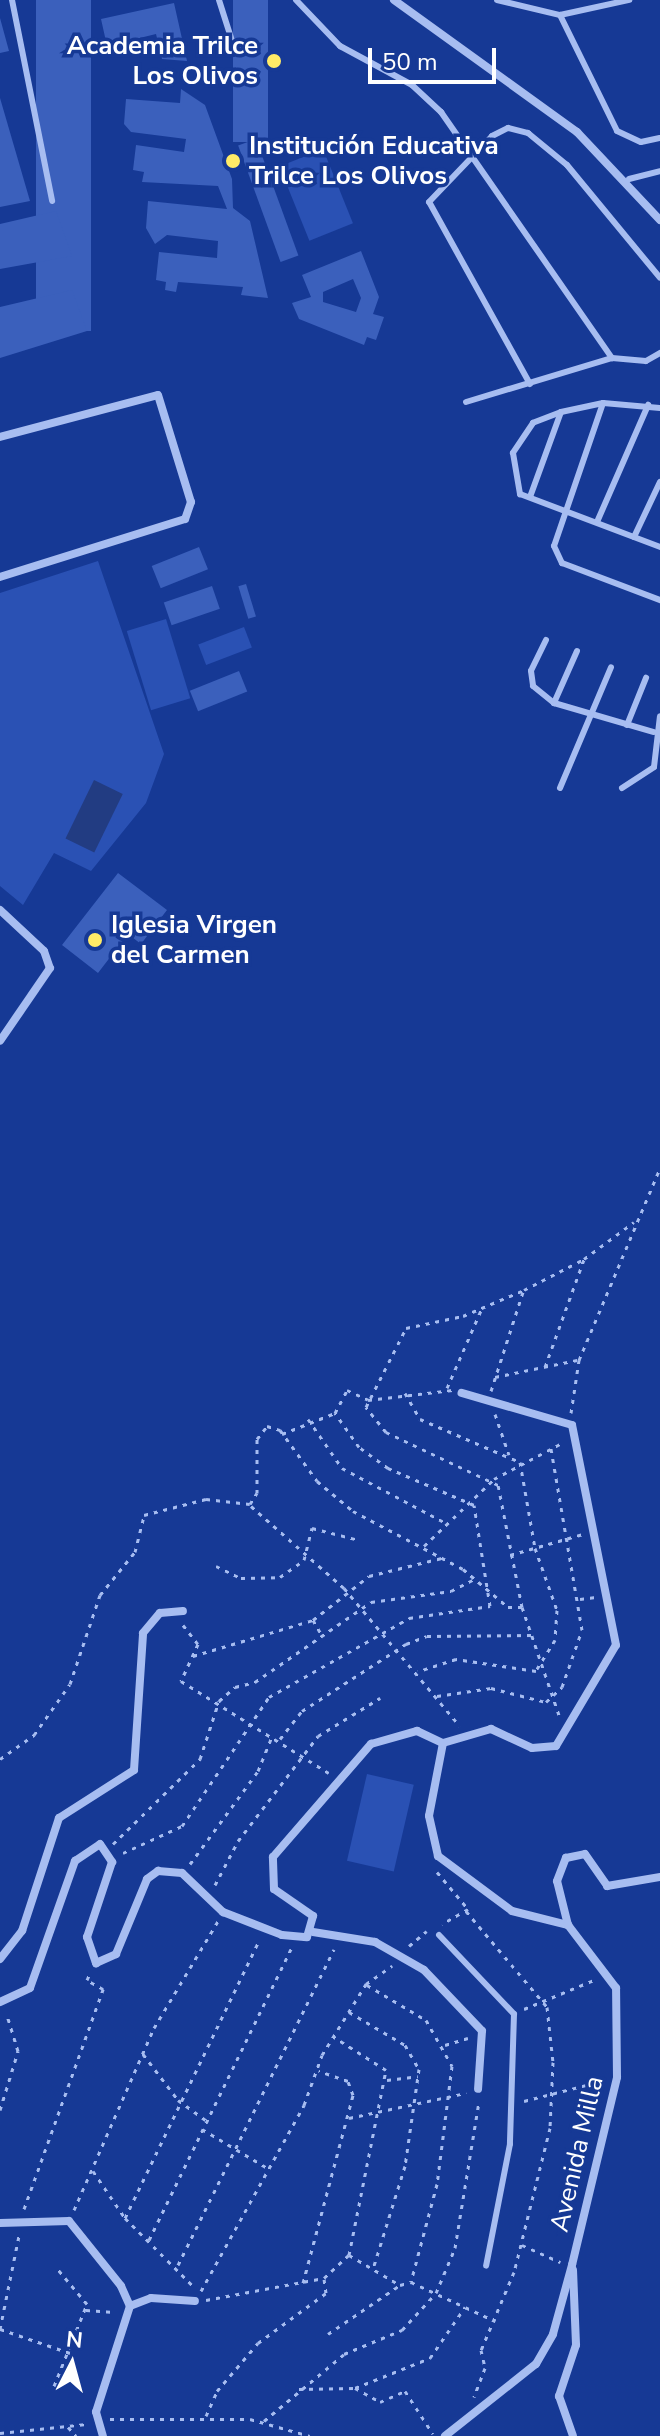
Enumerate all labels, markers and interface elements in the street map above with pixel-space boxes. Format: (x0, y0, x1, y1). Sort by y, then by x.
place label: Academia Trilce Los Olivos (67, 30, 258, 92)
scale bar (372, 32, 500, 82)
text: 50 m (382, 46, 438, 78)
marker: Academia Trilce Los Olivos (265, 52, 283, 70)
place label: Institución Educativa Trilce Los Olivos (249, 130, 499, 192)
marker: Institución Educativa Trilce Los Olivos (224, 152, 242, 170)
place label: Iglesia Virgen del Carmen (111, 909, 277, 970)
marker: Iglesia Virgen del Carmen (86, 931, 104, 949)
street label: Avenida Milla (544, 2073, 610, 2235)
north arrow (32, 2324, 112, 2404)
text: N (65, 2324, 84, 2356)

